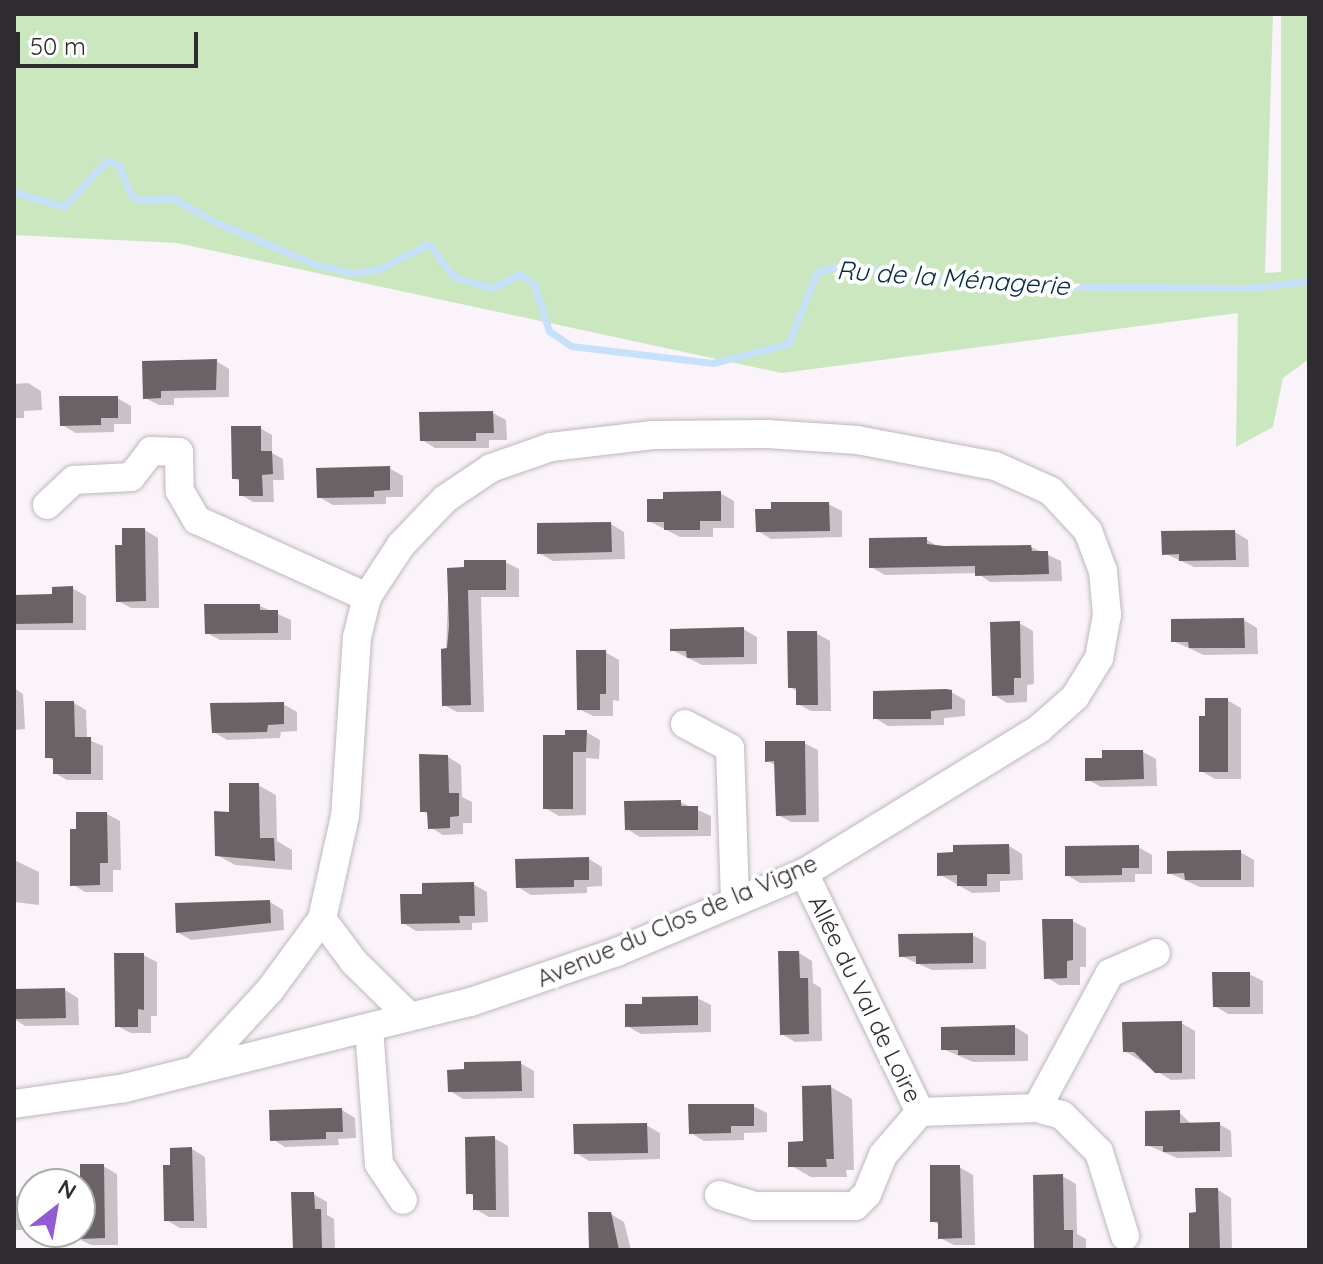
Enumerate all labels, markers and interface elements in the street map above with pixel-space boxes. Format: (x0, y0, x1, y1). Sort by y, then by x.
scale bar (20, 16, 202, 66)
text: 50 m (30, 31, 86, 61)
water label: Ru de la Ménagerie (836, 254, 1070, 302)
street label: Avenue du Clos de la Vigne (532, 849, 822, 993)
street label: Allée du Val de Loire (802, 891, 928, 1107)
north arrow (16, 1168, 96, 1248)
text: N (53, 1173, 81, 1205)

